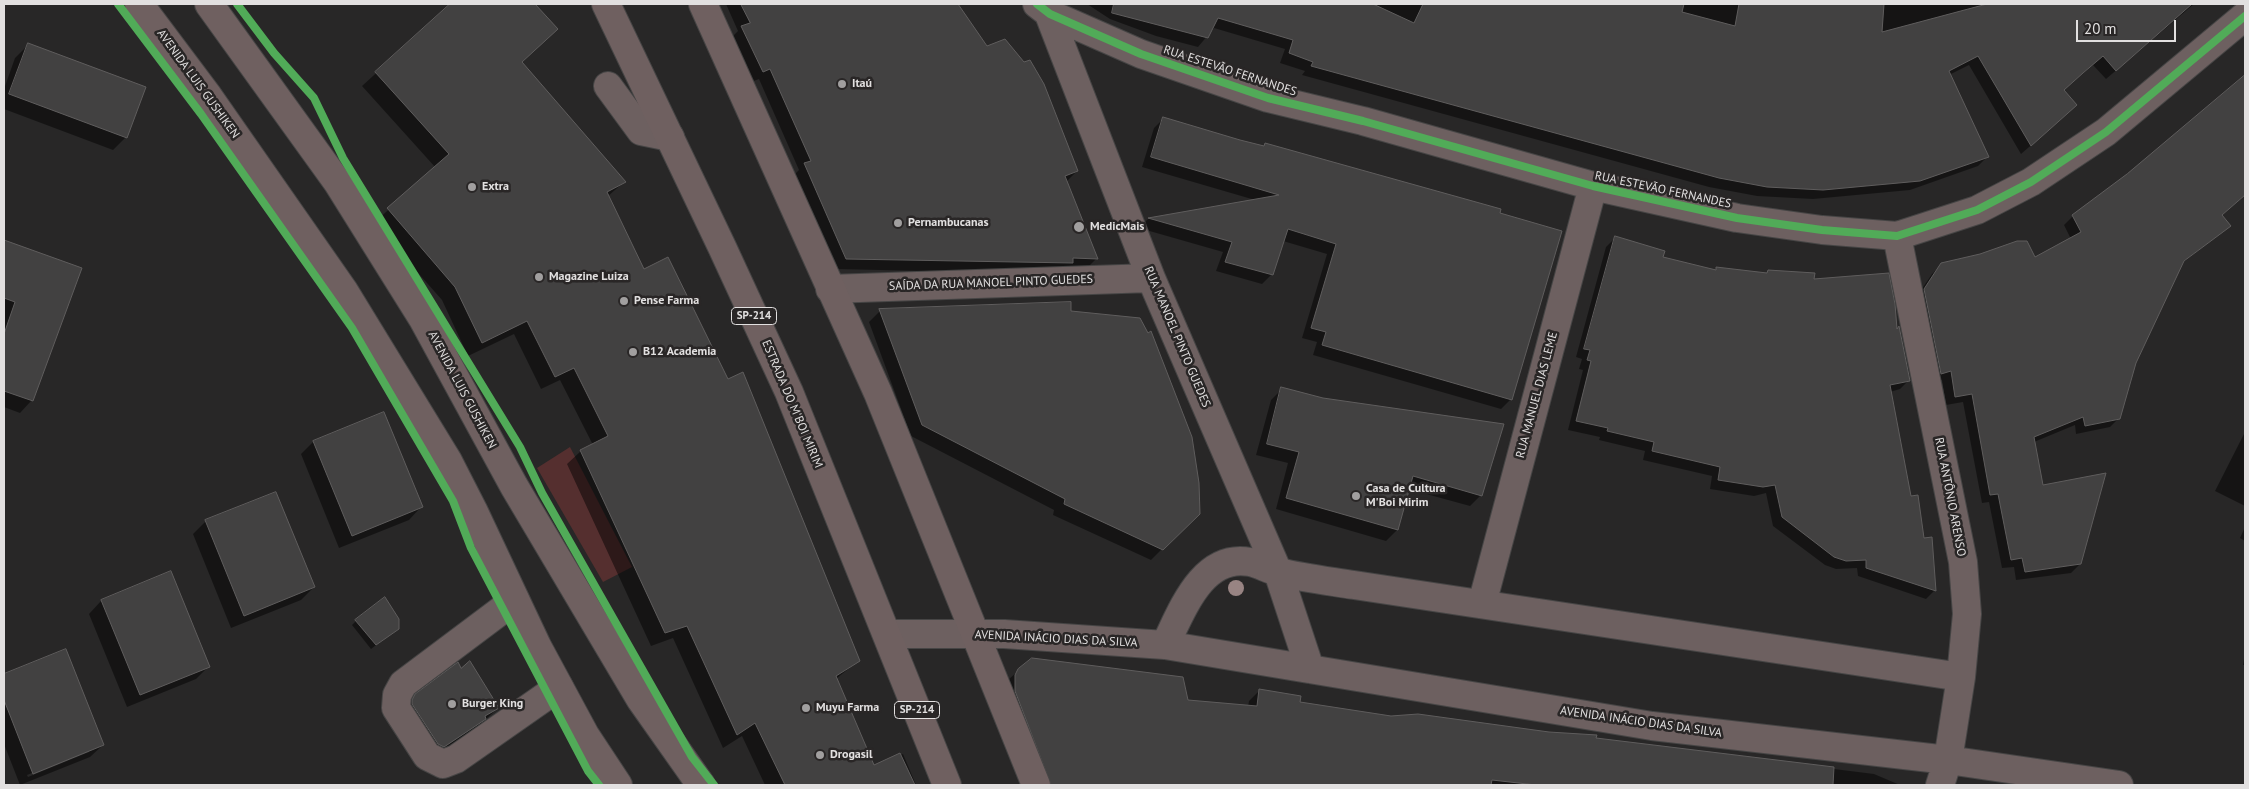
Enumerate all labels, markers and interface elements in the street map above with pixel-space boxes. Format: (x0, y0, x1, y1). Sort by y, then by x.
scale bar (2079, 10, 2179, 42)
text: 20 m (2084, 19, 2117, 38)
street label: AVENIDA LUIS GUSHIKEN (154, 27, 242, 141)
street label: RUA ESTEVÃO FERNANDES (1162, 43, 1298, 99)
place label: Itaú (852, 77, 872, 91)
marker: Itaú (836, 78, 848, 90)
street label: RUA ESTEVÃO FERNANDES (1593, 168, 1733, 212)
place label: Extra (482, 180, 509, 194)
marker: Extra (466, 181, 478, 193)
place label: Pernambucanas (908, 216, 988, 230)
marker: Pernambucanas (892, 217, 904, 229)
marker: MedicMais (1072, 220, 1086, 234)
place label: MedicMais (1090, 220, 1144, 234)
street label: RUA MANOEL PINTO GUEDES (1141, 264, 1213, 410)
place label: Magazine Luiza (549, 270, 629, 284)
marker: Magazine Luiza (533, 271, 545, 283)
street label: SAÍDA DA RUA MANOEL PINTO GUEDES (889, 272, 1093, 294)
place label: Pense Farma (634, 294, 699, 308)
marker: Pense Farma (618, 295, 630, 307)
road number: SP-214 (732, 308, 776, 324)
street label: AVENIDA LUIS GUSHIKEN (425, 329, 499, 451)
street label: RUA MANUEL DIAS LEME (1513, 330, 1561, 460)
street label: ESTRADA DO M'BOI MIRIM (759, 338, 825, 470)
place label: B12 Academia (643, 345, 716, 359)
marker: B12 Academia (627, 346, 639, 358)
street label: RUA ANTÔNIO ARENSO (1931, 436, 1969, 558)
place label: Casa de Cultura M'Boi Mirim (1366, 482, 1446, 510)
marker: Casa de Cultura M'Boi Mirim (1350, 490, 1362, 502)
street label: AVENIDA INÁCIO DIAS DA SILVA (974, 628, 1138, 650)
place label: Burger King (462, 697, 523, 711)
marker: Burger King (446, 698, 458, 710)
place label: Muyu Farma (816, 701, 879, 715)
marker: Muyu Farma (800, 702, 812, 714)
road number: SP-214 (894, 702, 940, 718)
street label: AVENIDA INÁCIO DIAS DA SILVA (1559, 704, 1723, 740)
place label: Drogasil (830, 748, 873, 762)
marker: Drogasil (814, 749, 826, 761)

